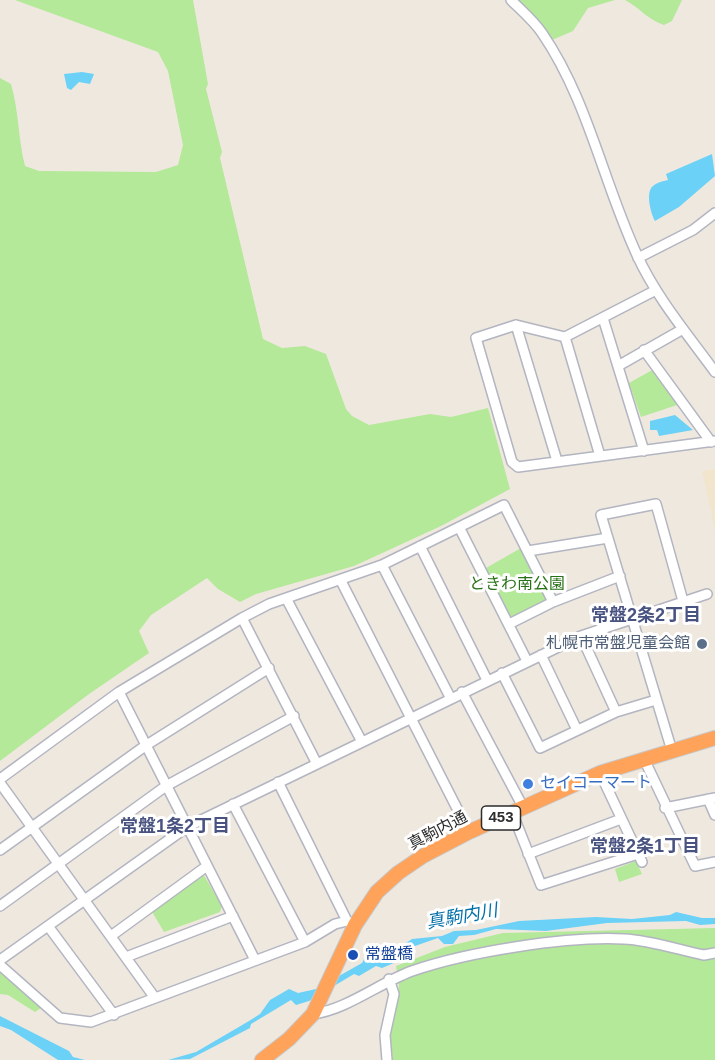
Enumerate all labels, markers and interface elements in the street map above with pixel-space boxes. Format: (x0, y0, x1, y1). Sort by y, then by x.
park label: ときわ南公園 (469, 575, 565, 595)
district label: 常盤2条2丁目 (591, 605, 701, 627)
place label: 札幌市常盤児童会館 (546, 634, 690, 654)
marker: 札幌市常盤児童会館 (695, 637, 709, 651)
place label: セイコーマート (540, 774, 652, 794)
marker: セイコーマート (521, 777, 535, 791)
road number: 453 (482, 806, 520, 830)
street label: 真駒内通 (405, 808, 471, 854)
district label: 常盤1条2丁目 (120, 816, 230, 838)
district label: 常盤2条1丁目 (590, 836, 700, 858)
water label: 真駒内川 (425, 900, 499, 934)
place label: 常盤橋 (365, 945, 413, 965)
marker: 常盤橋 (346, 948, 360, 962)

